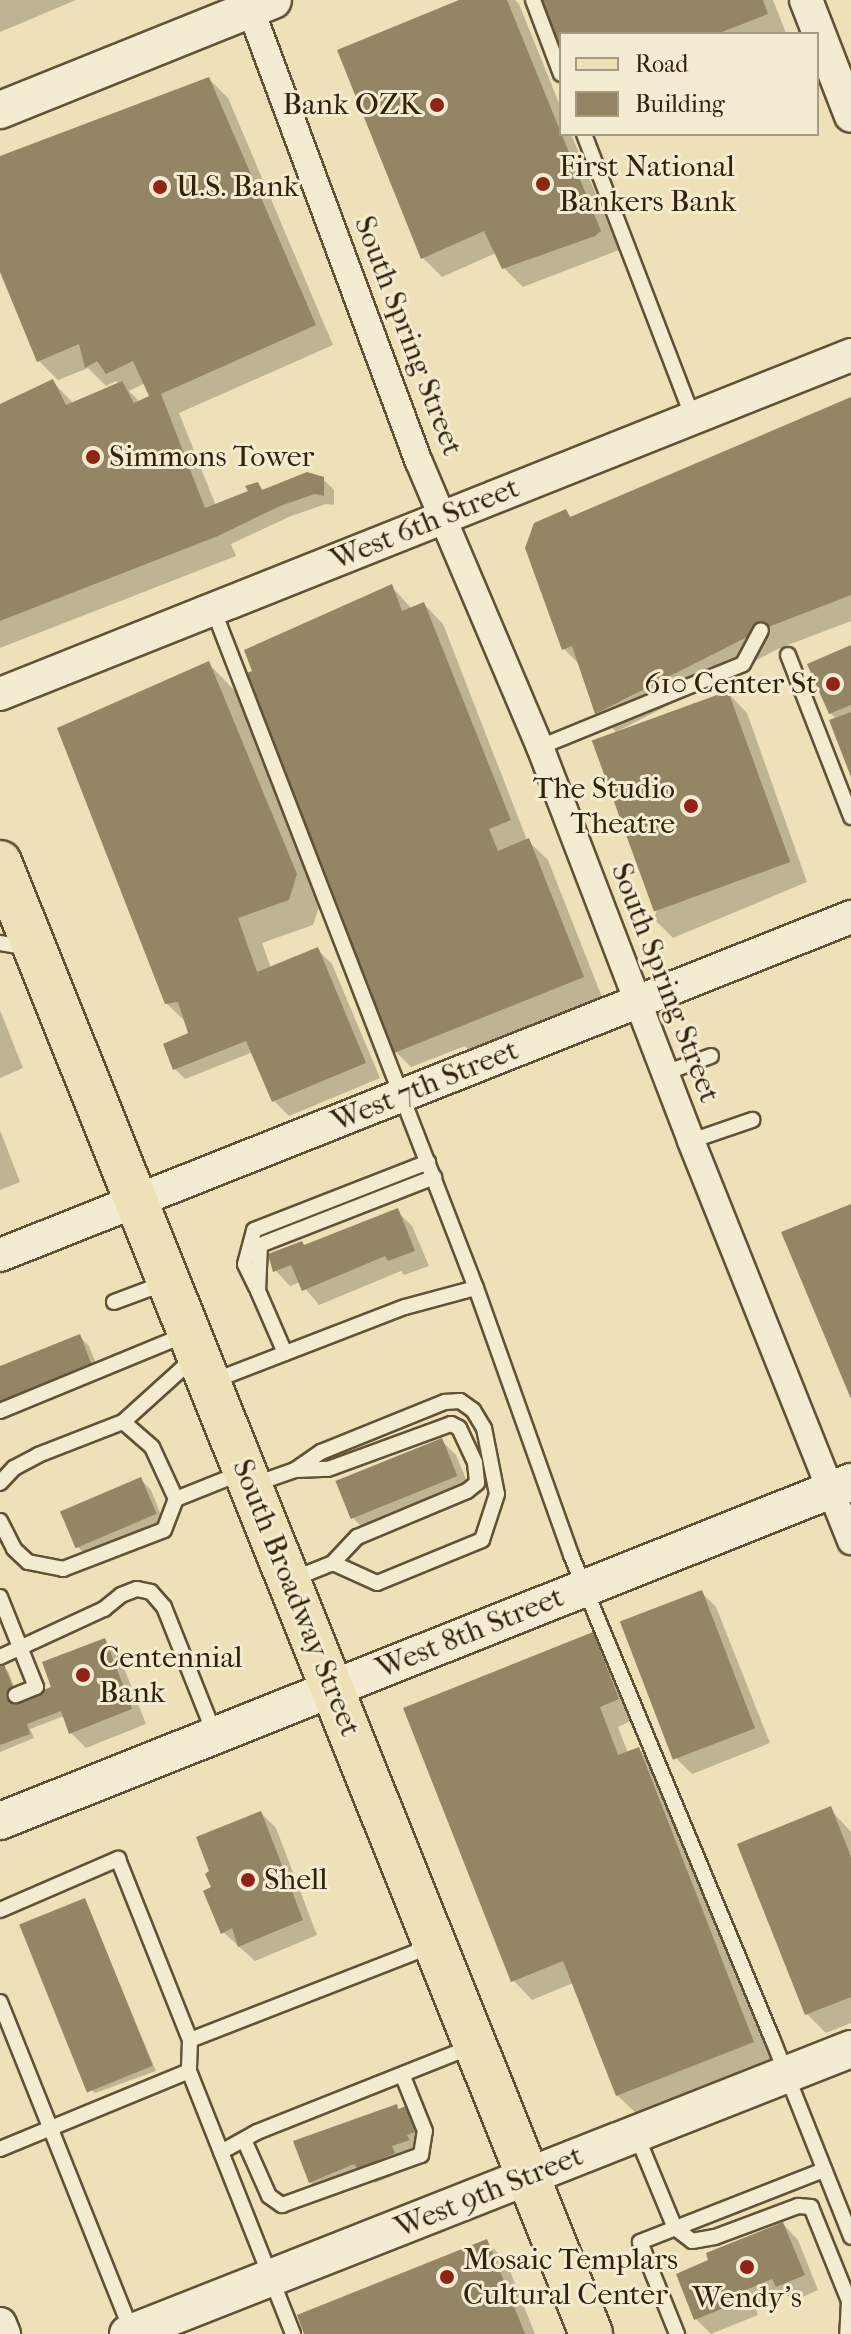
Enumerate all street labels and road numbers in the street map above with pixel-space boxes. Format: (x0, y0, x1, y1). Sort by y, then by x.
street label: South Spring Street (346, 211, 470, 461)
street label: West 6th Street (326, 470, 524, 578)
street label: South Spring Street (603, 858, 727, 1108)
street label: West 7th Street (326, 1032, 524, 1140)
street label: South Broadway Street (224, 1454, 368, 1742)
street label: West 8th Street (371, 1579, 569, 1687)
street label: West 9th Street (390, 2138, 588, 2246)

